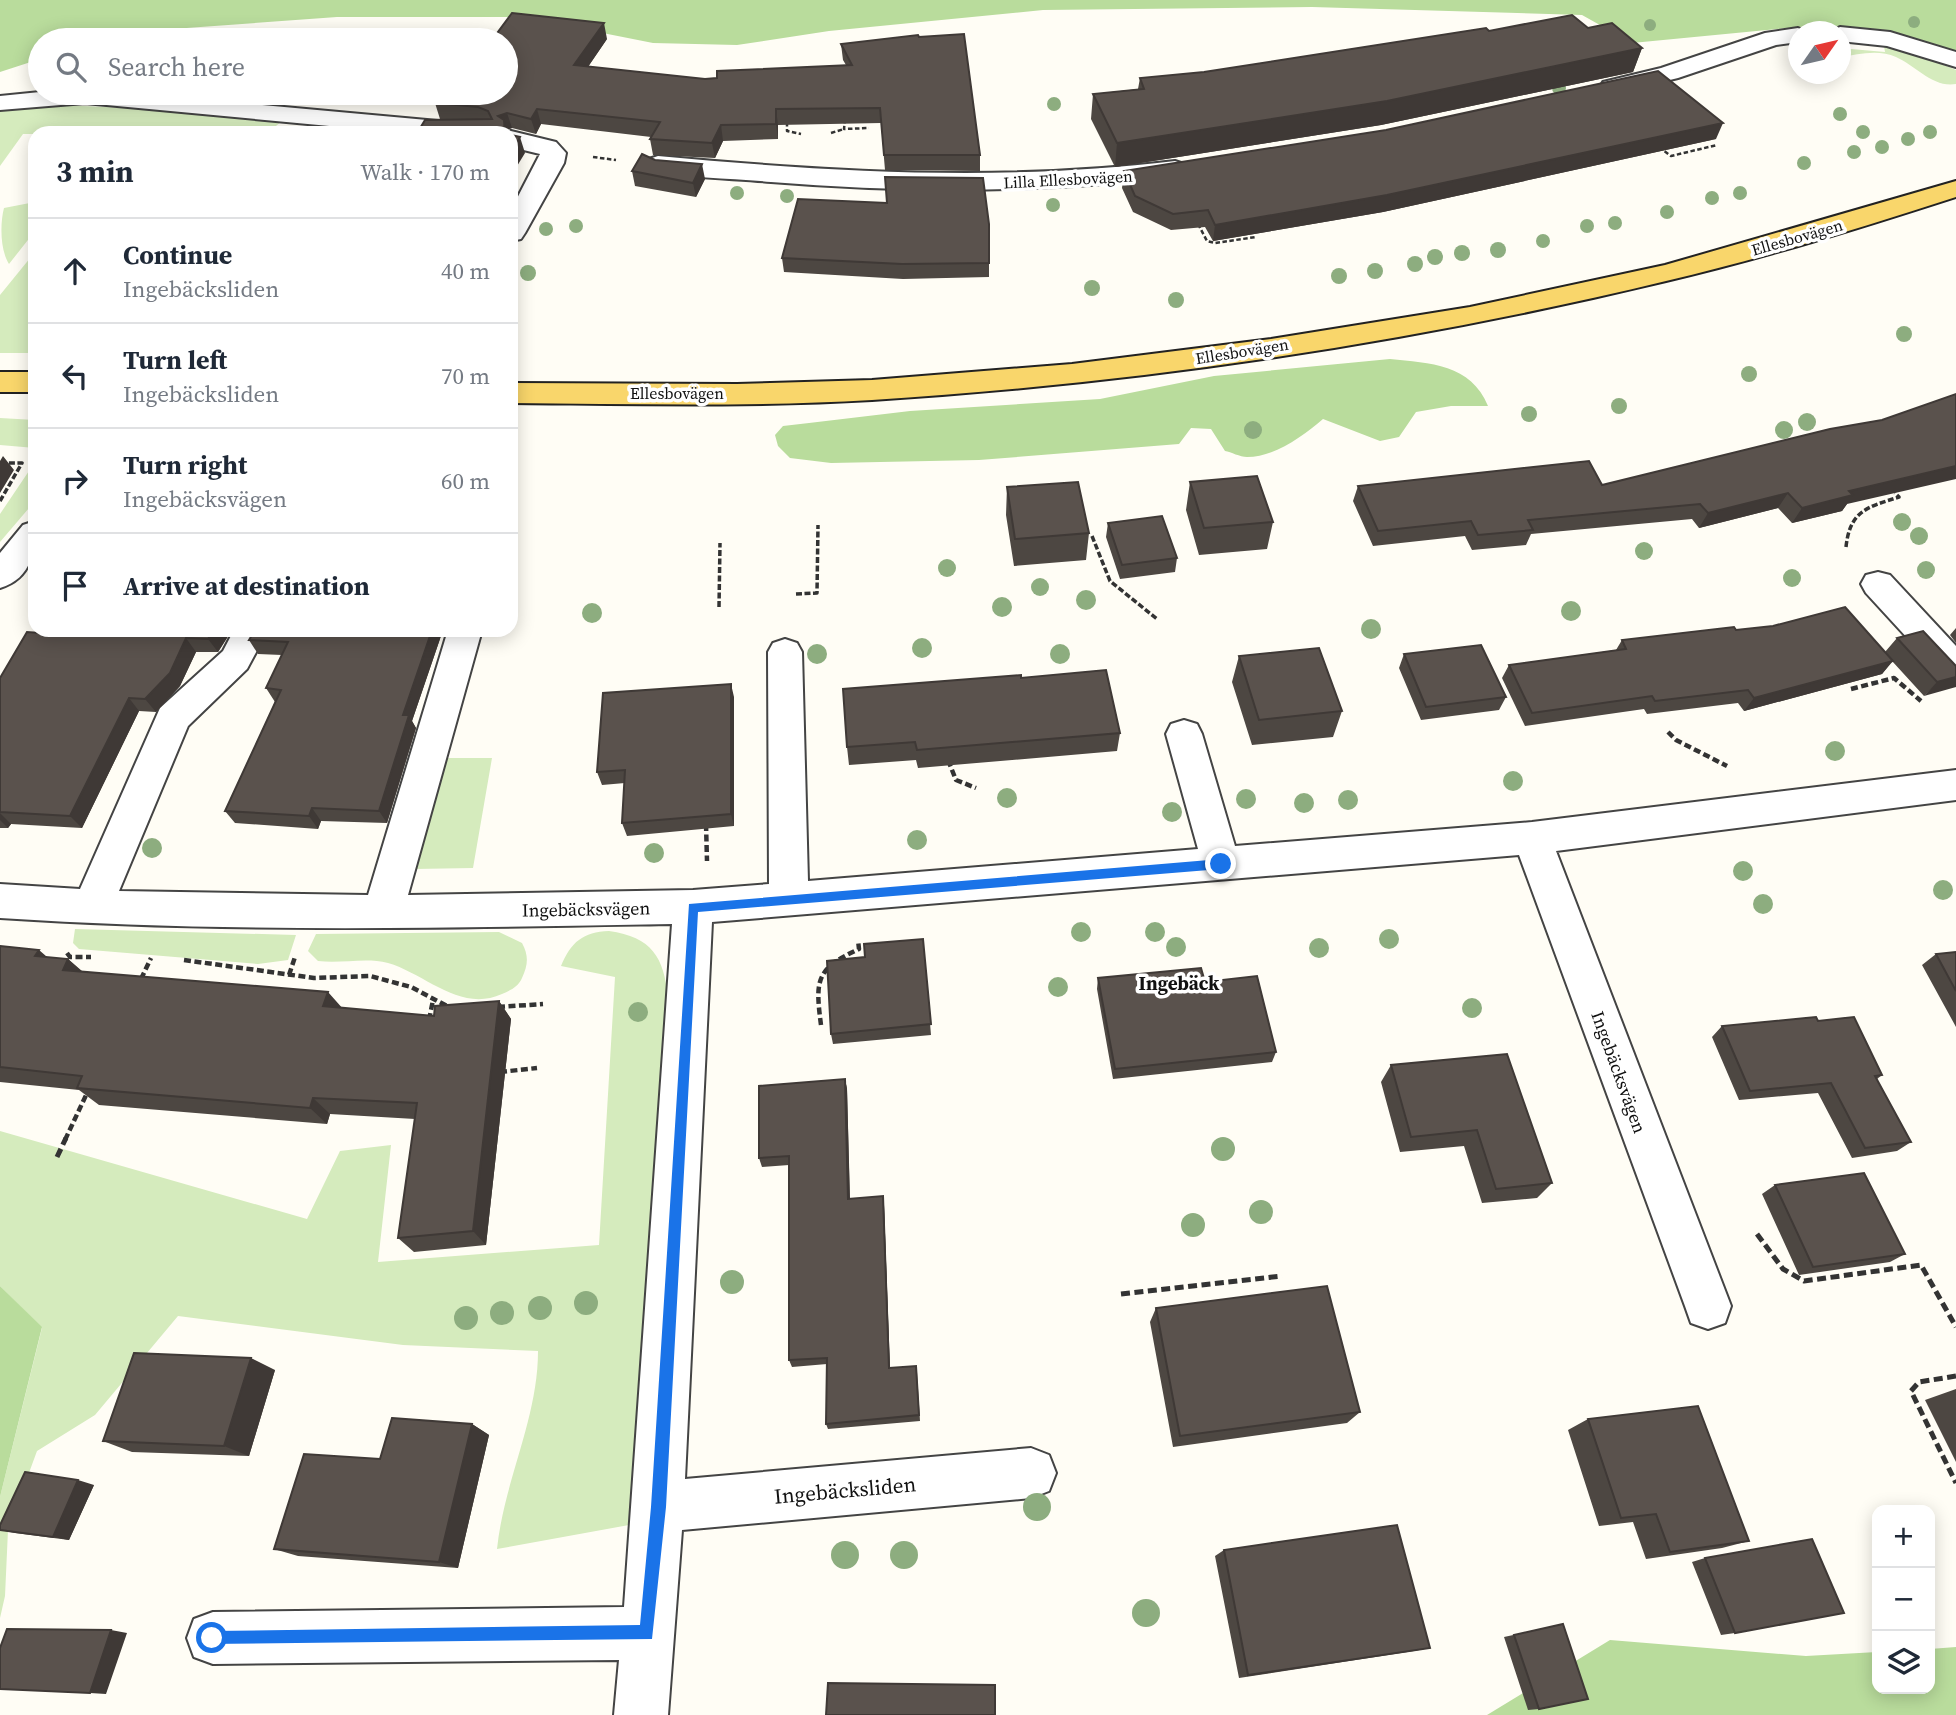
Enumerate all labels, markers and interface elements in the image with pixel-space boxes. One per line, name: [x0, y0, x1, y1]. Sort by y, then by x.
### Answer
north arrow: [1788, 21, 1851, 84]
search box: [28, 28, 518, 105]
icon: search: [52, 48, 90, 86]
text: Search here: [108, 49, 245, 85]
text: 3 min: [56, 151, 134, 192]
text: Walk · 170 m: [360, 156, 490, 188]
street label: Lilla Ellesbovägen: [1003, 165, 1134, 193]
street label: Ellesbovägen: [1749, 213, 1845, 261]
text: Continue: [123, 237, 232, 273]
icon: ahead: [56, 252, 94, 290]
text: 40 m: [441, 255, 490, 287]
text: Ingebäcksliden: [123, 273, 279, 305]
street label: Ellesbovägen: [1194, 333, 1290, 369]
text: Turn left: [123, 342, 227, 378]
icon: left: [56, 357, 94, 395]
text: 70 m: [441, 360, 490, 392]
text: Ingebäcksliden: [123, 378, 279, 410]
street label: Ellesbovägen: [630, 382, 724, 404]
text: Turn right: [123, 447, 247, 483]
icon: right: [56, 462, 94, 500]
text: 60 m: [441, 465, 490, 497]
text: Ingebäcksvägen: [123, 483, 287, 515]
icon: arrive: [56, 567, 94, 605]
text: Arrive at destination: [123, 568, 370, 604]
route end: [1205, 848, 1236, 879]
street label: Ingebäcksvägen: [522, 895, 650, 923]
district label: Ingebäck: [1139, 970, 1220, 996]
street label: Ingebäcksvägen: [1585, 1007, 1653, 1137]
street label: Ingebäcksliden: [773, 1469, 918, 1511]
map controls: [1872, 1505, 1935, 1694]
button: +: [1872, 1505, 1935, 1568]
button: −: [1872, 1568, 1935, 1631]
route start: [196, 1622, 227, 1653]
button: layers: [1872, 1631, 1935, 1694]

